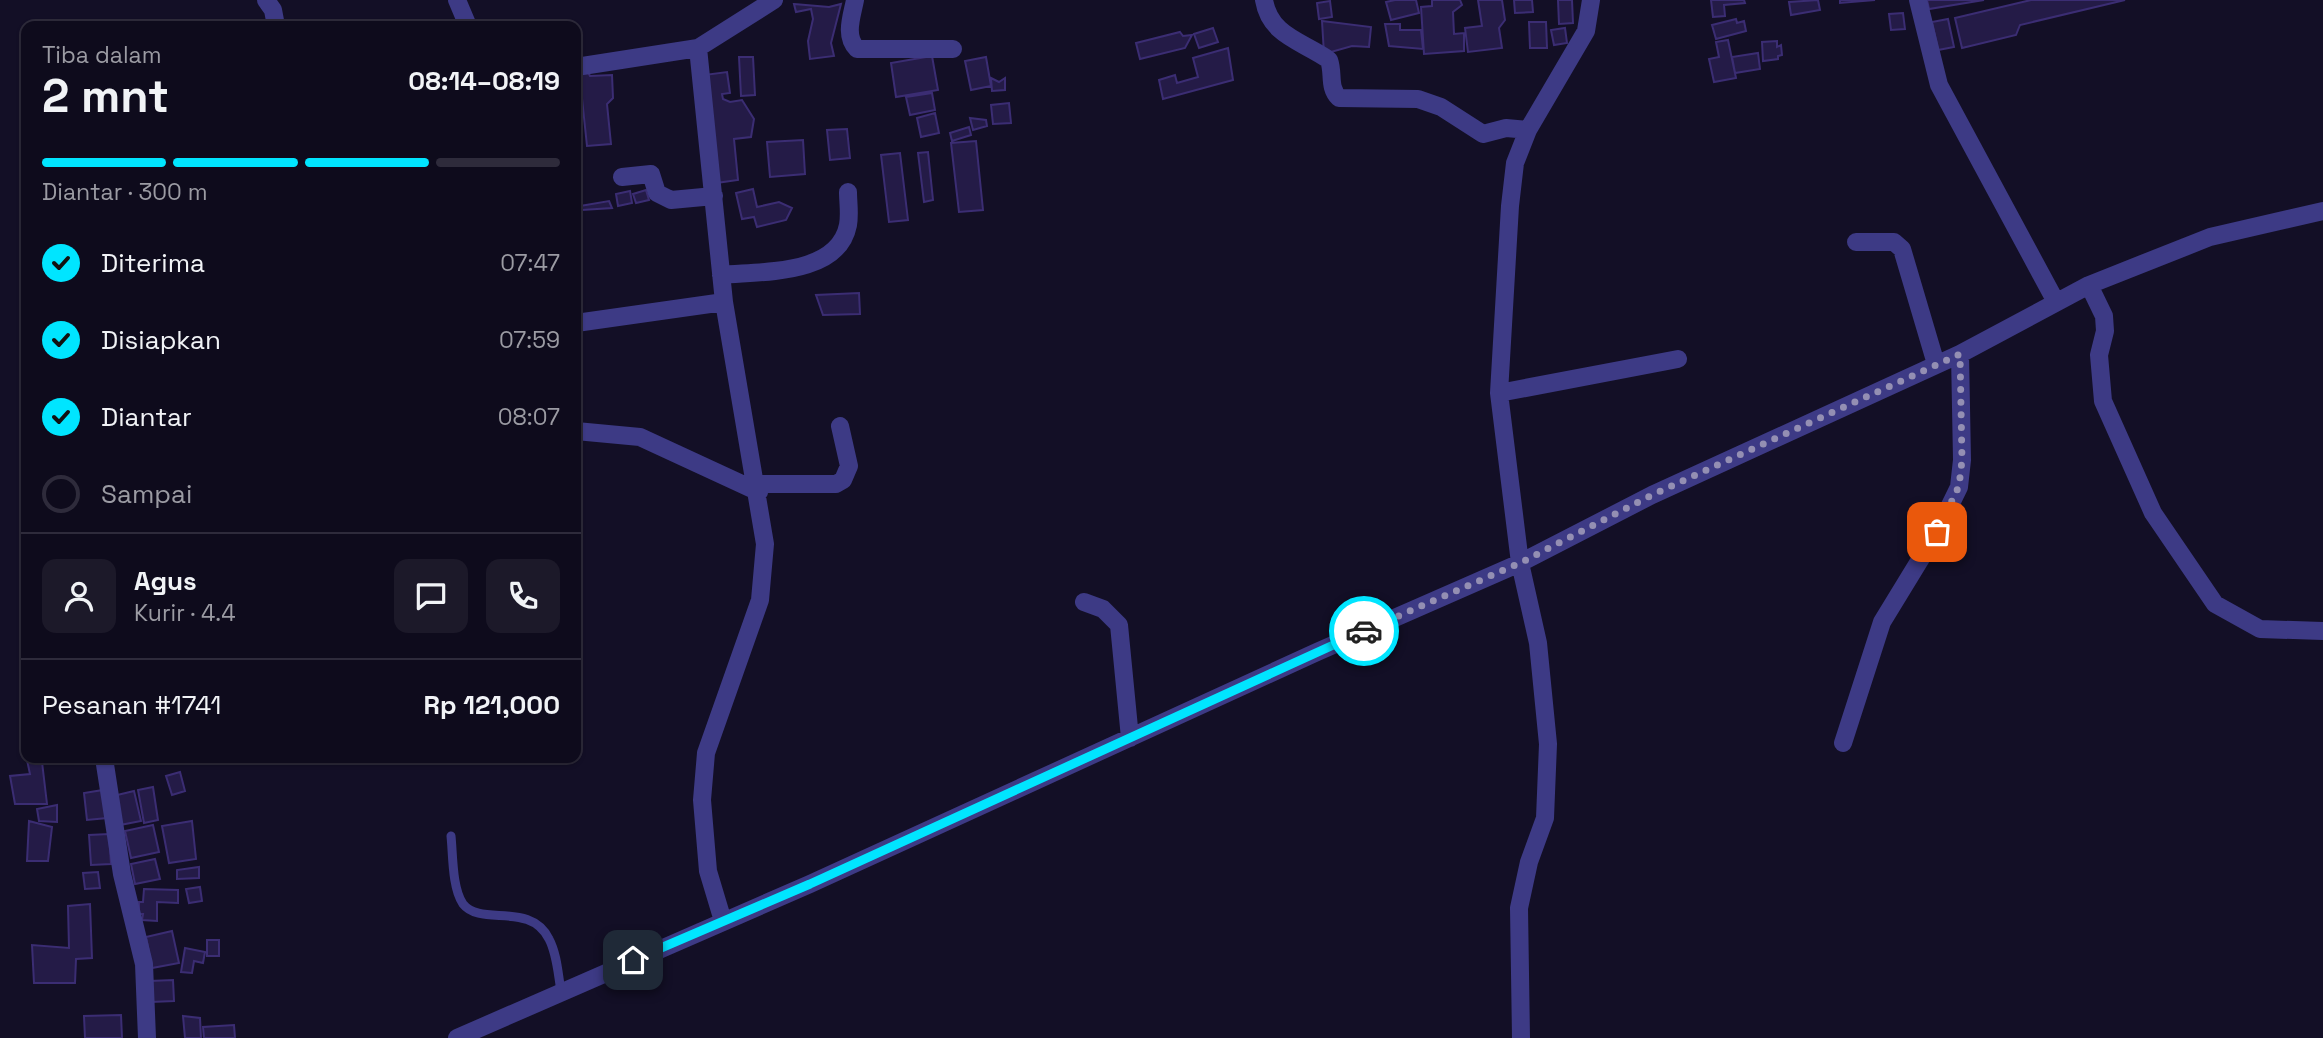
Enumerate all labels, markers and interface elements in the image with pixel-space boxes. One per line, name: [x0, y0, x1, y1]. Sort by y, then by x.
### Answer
text: Tiba dalam: [42, 40, 162, 70]
text: 08:14–08:19: [408, 64, 560, 98]
text: 2 mnt: [42, 67, 169, 125]
text: Diantar · 300 m: [42, 177, 208, 207]
icon: check: [42, 244, 80, 282]
text: Diterima: [101, 246, 205, 280]
text: 07:47: [500, 248, 560, 278]
icon: check: [42, 321, 80, 359]
text: Disiapkan: [101, 323, 221, 357]
text: 07:59: [499, 325, 560, 355]
icon: check: [42, 398, 80, 436]
text: Diantar: [101, 400, 192, 434]
text: 08:07: [498, 402, 560, 432]
text: Sampai: [101, 477, 192, 511]
pin: [1907, 502, 1967, 562]
icon: bag: [1918, 513, 1956, 551]
button: person: [42, 559, 116, 633]
button: chat: [394, 559, 468, 633]
button: phone: [486, 559, 560, 633]
text: Agus: [134, 564, 197, 598]
courier: [1329, 596, 1399, 666]
text: Kurir · 4.4: [134, 598, 236, 628]
icon: car: [1345, 612, 1383, 650]
text: Pesanan #1741: [42, 688, 221, 722]
text: Rp 121,000: [424, 688, 560, 722]
pin: [603, 930, 663, 990]
icon: home: [614, 941, 652, 979]

